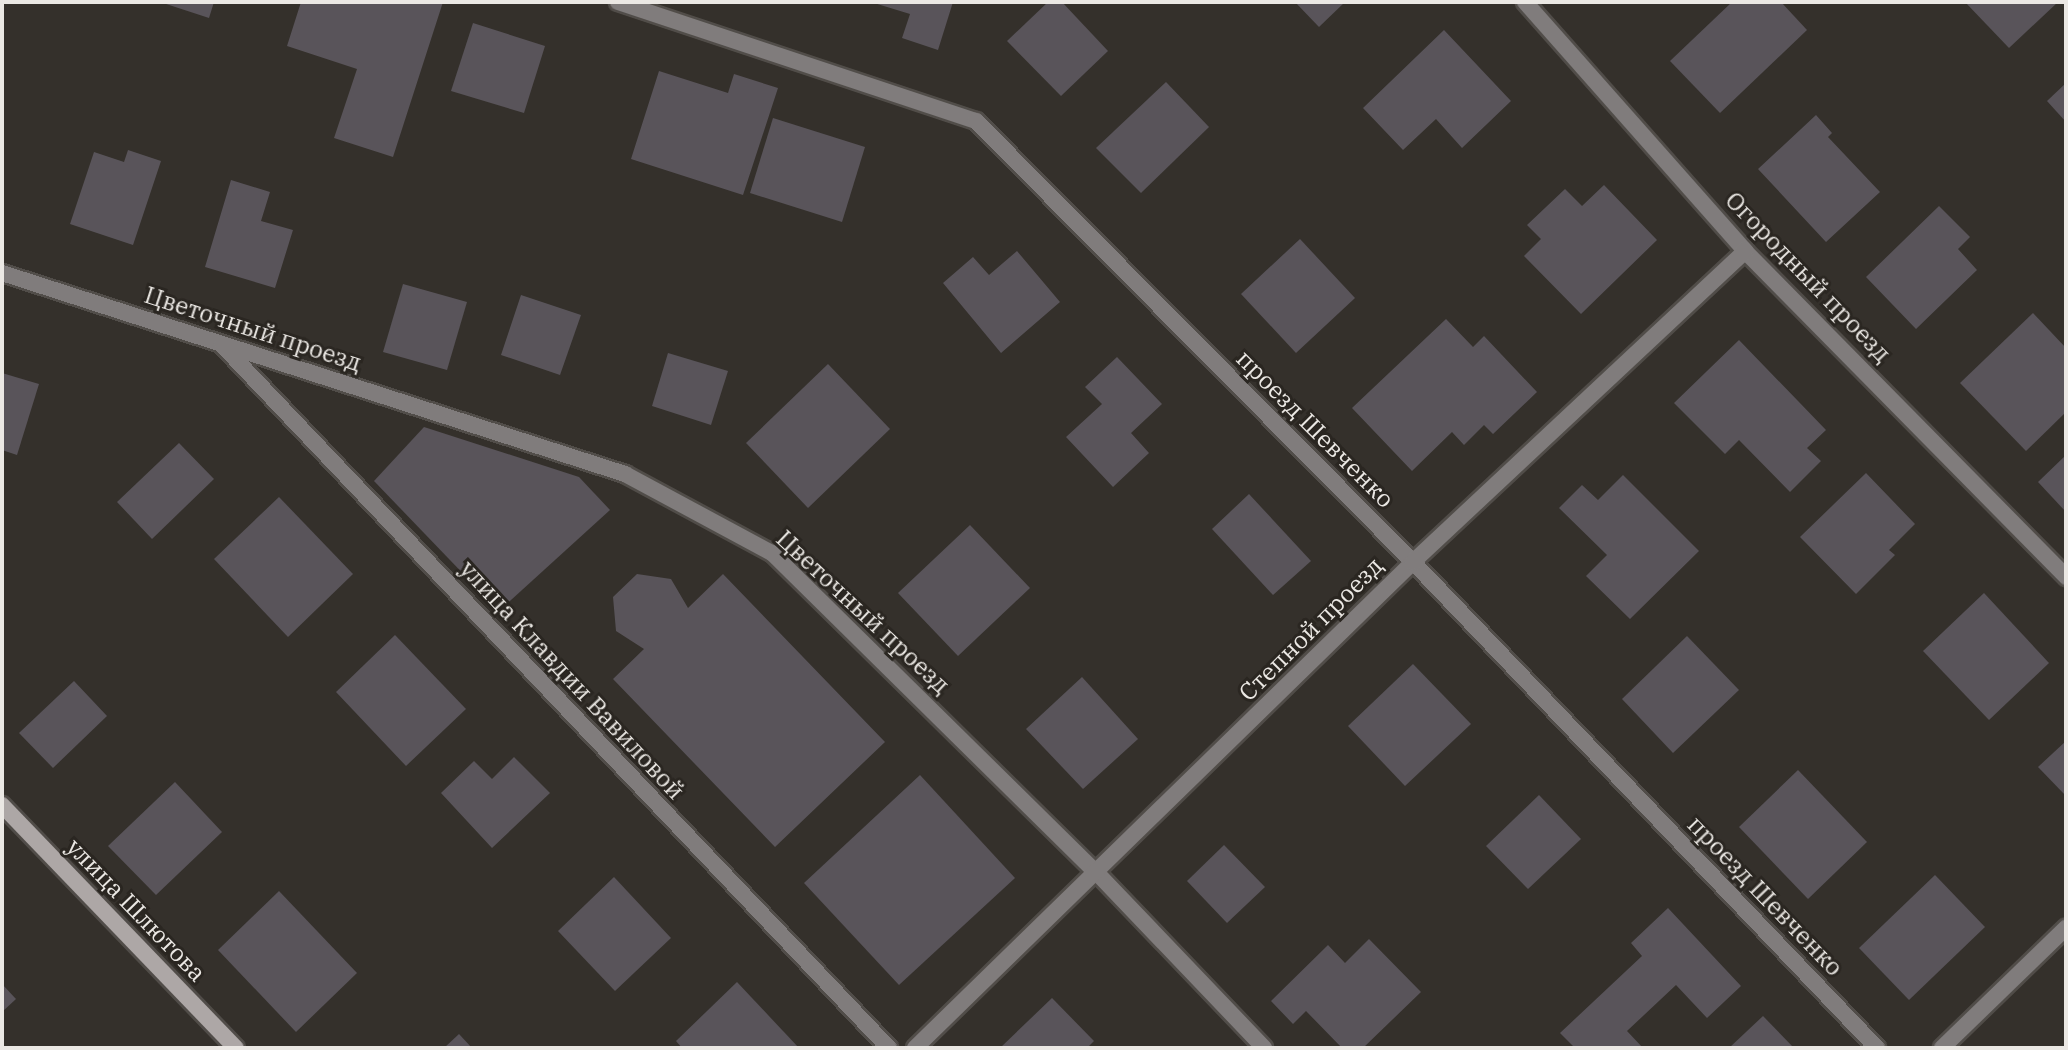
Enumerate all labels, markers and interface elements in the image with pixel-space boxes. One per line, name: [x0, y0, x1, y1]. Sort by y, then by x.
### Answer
street label: Огородный проезд: [1719, 186, 1897, 368]
street label: Цветочный проезд: [141, 280, 365, 378]
street label: проезд Шевченко: [1230, 344, 1400, 514]
street label: Цветочный проезд: [770, 524, 956, 700]
street label: Степной проезд: [1233, 551, 1389, 707]
street label: улица Клавдии Вавиловой: [454, 555, 690, 805]
street label: проезд Шевченко: [1681, 810, 1849, 982]
street label: улица Шлютова: [60, 833, 212, 987]

